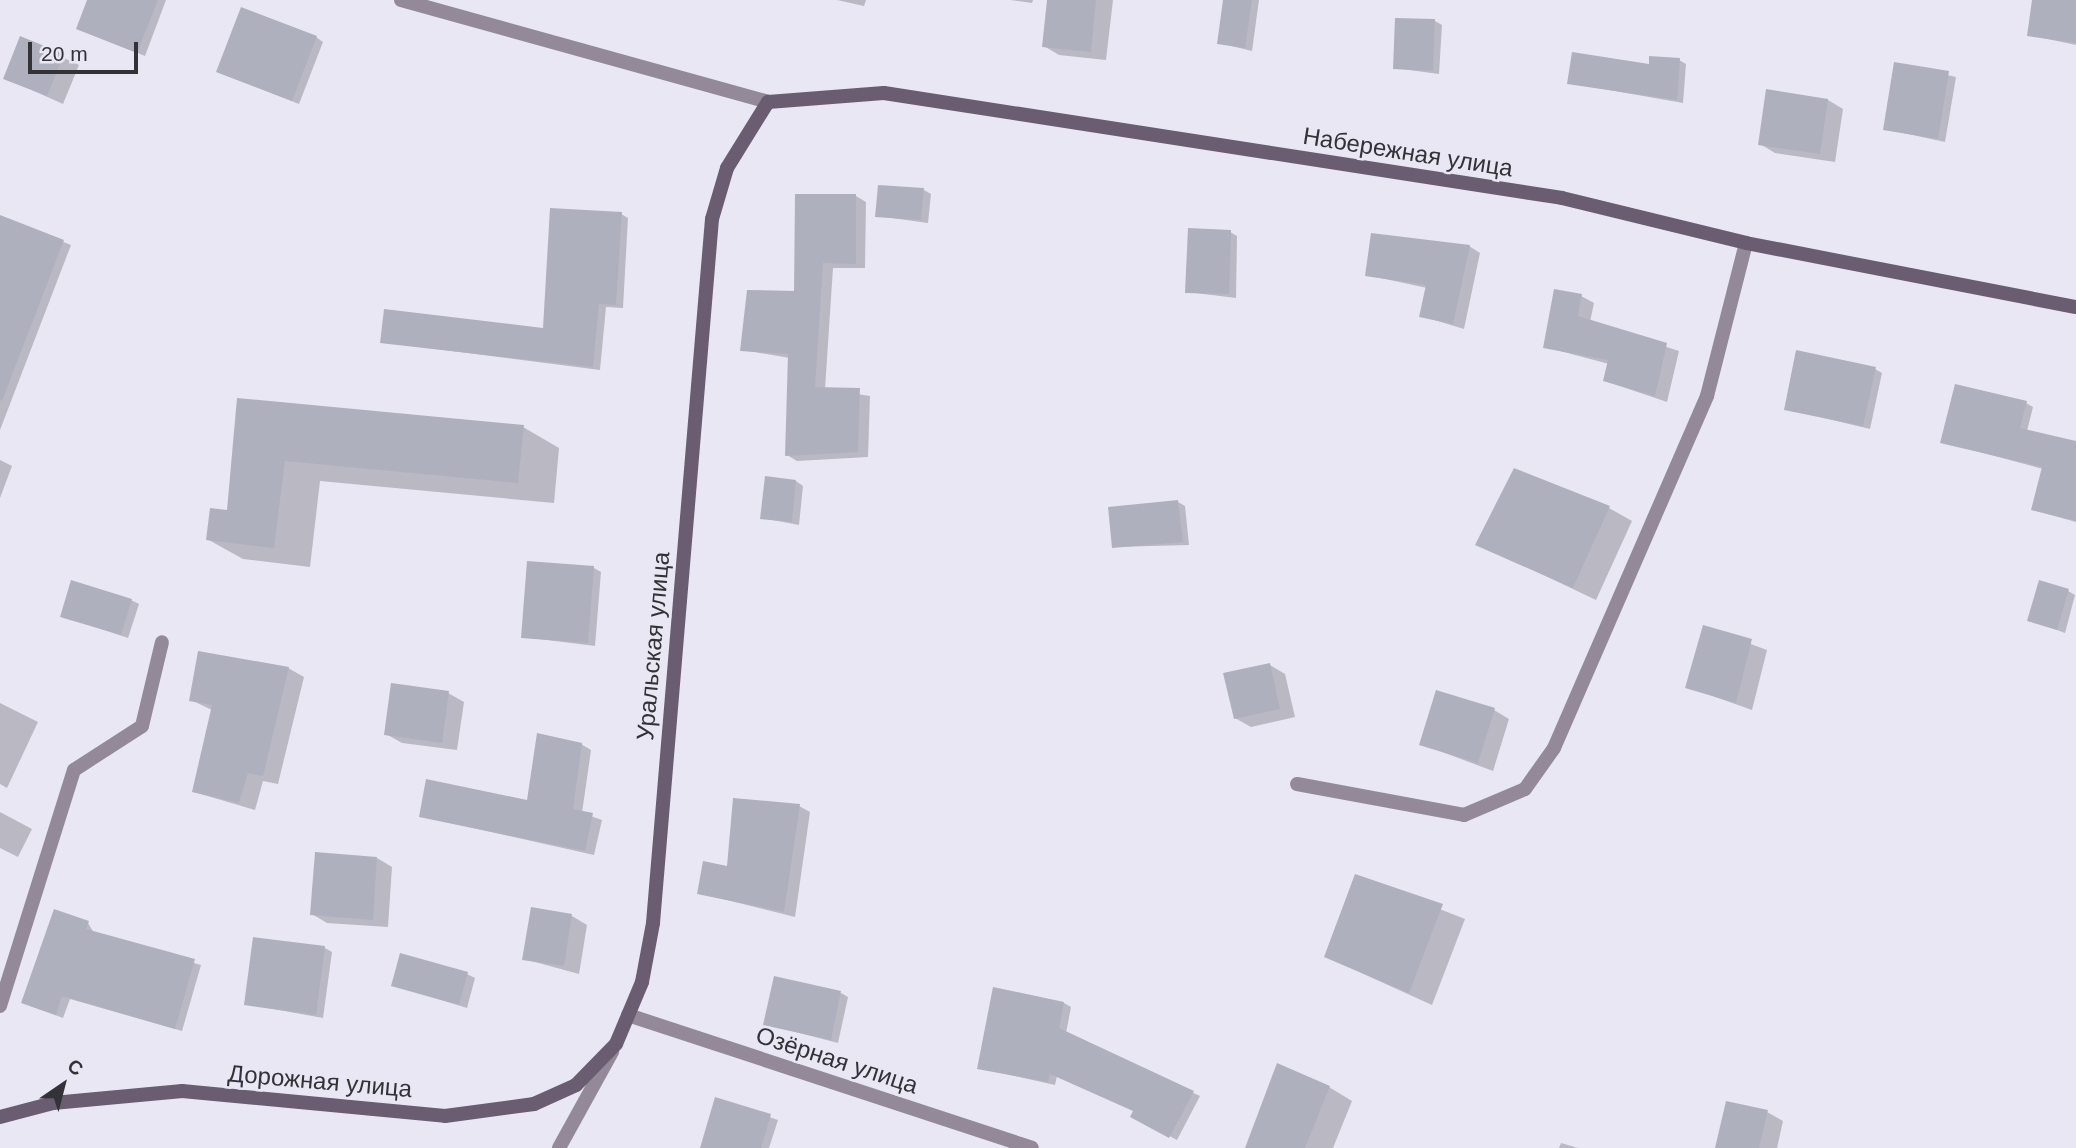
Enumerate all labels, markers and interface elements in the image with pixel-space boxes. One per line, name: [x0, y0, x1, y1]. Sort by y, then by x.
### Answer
scale bar: [32, 28, 142, 72]
text: 20 m: [41, 42, 88, 65]
street label: Набережная улица: [1301, 121, 1515, 183]
street label: Уральская улица: [630, 550, 676, 742]
street label: Озёрная улица: [752, 1020, 922, 1100]
north arrow: [28, 1050, 98, 1120]
text: С: [64, 1055, 87, 1080]
street label: Дорожная улица: [227, 1059, 413, 1103]

